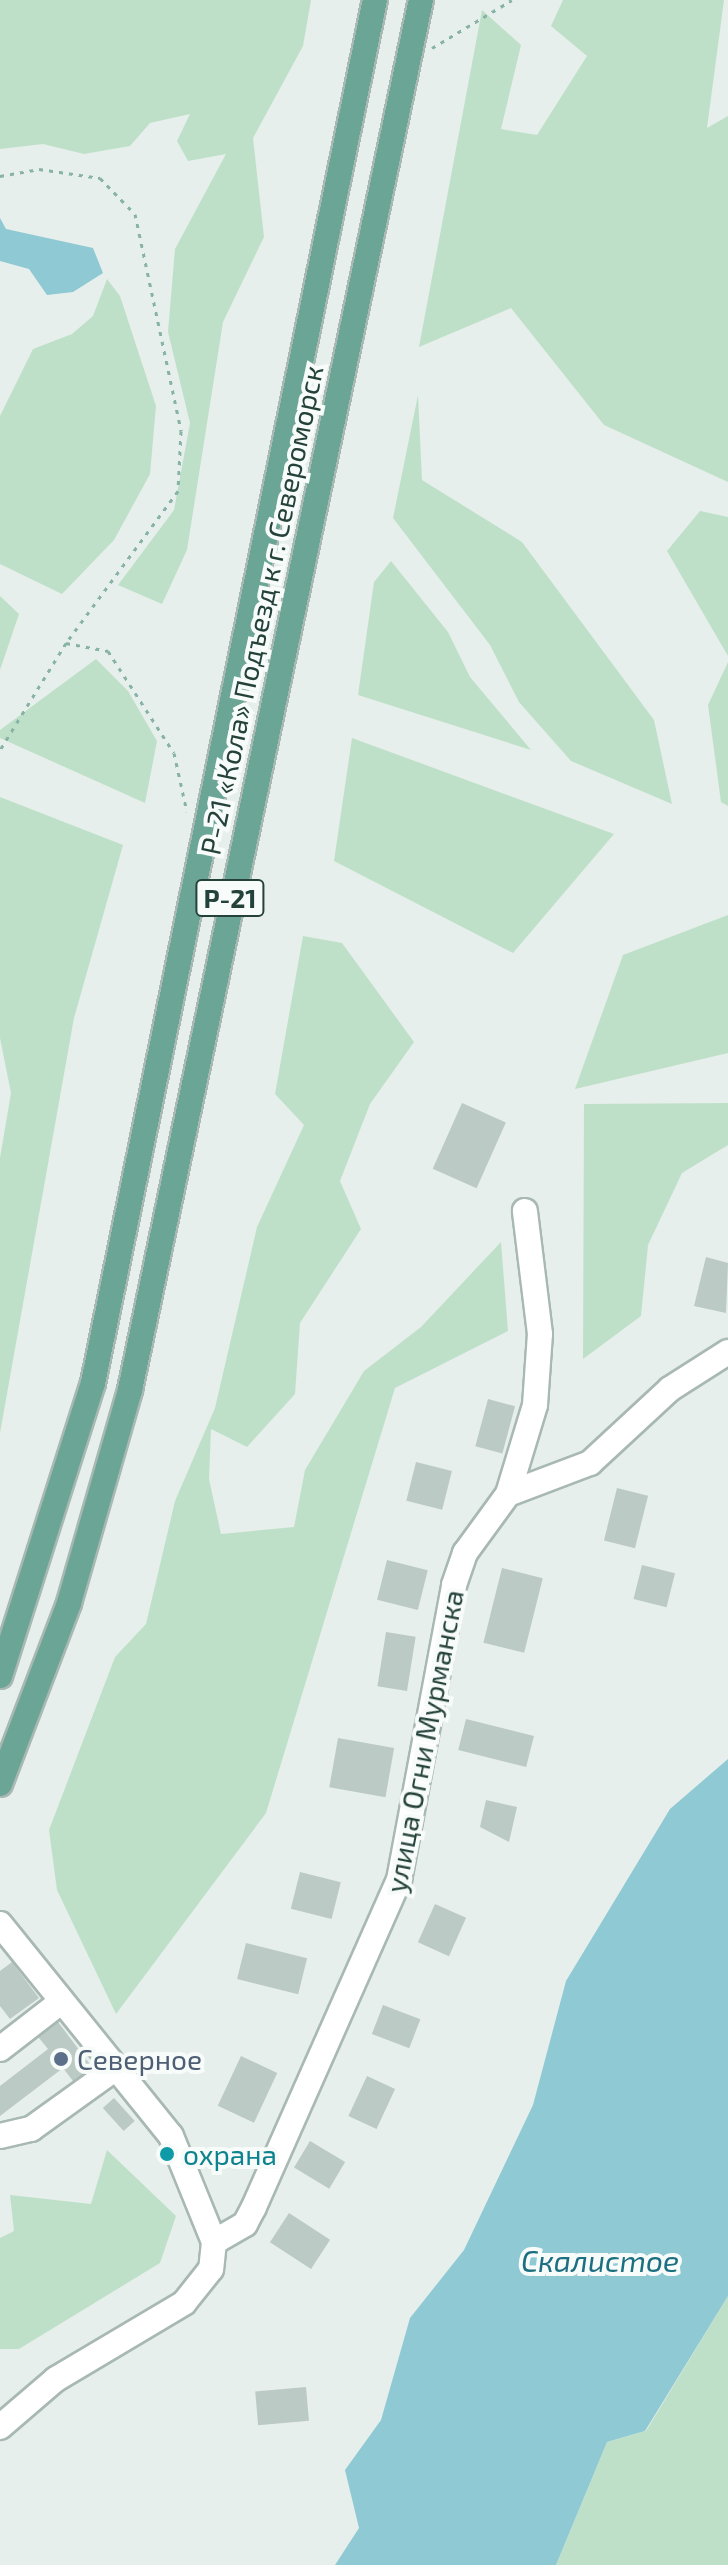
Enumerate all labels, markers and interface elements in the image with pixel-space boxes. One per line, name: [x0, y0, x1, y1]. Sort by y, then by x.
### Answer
street label: Р-21 «Кола» Подъезд к г. Североморск: [193, 362, 329, 858]
road number: Р-21: [194, 876, 266, 920]
street label: улица Огни Мурманска: [378, 1587, 470, 1895]
place label: Северное: [77, 2042, 202, 2076]
marker: Северное: [52, 2050, 70, 2068]
place label: охрана: [183, 2137, 277, 2171]
marker: охрана: [158, 2145, 176, 2163]
water label: Скалистое: [521, 2242, 679, 2278]

